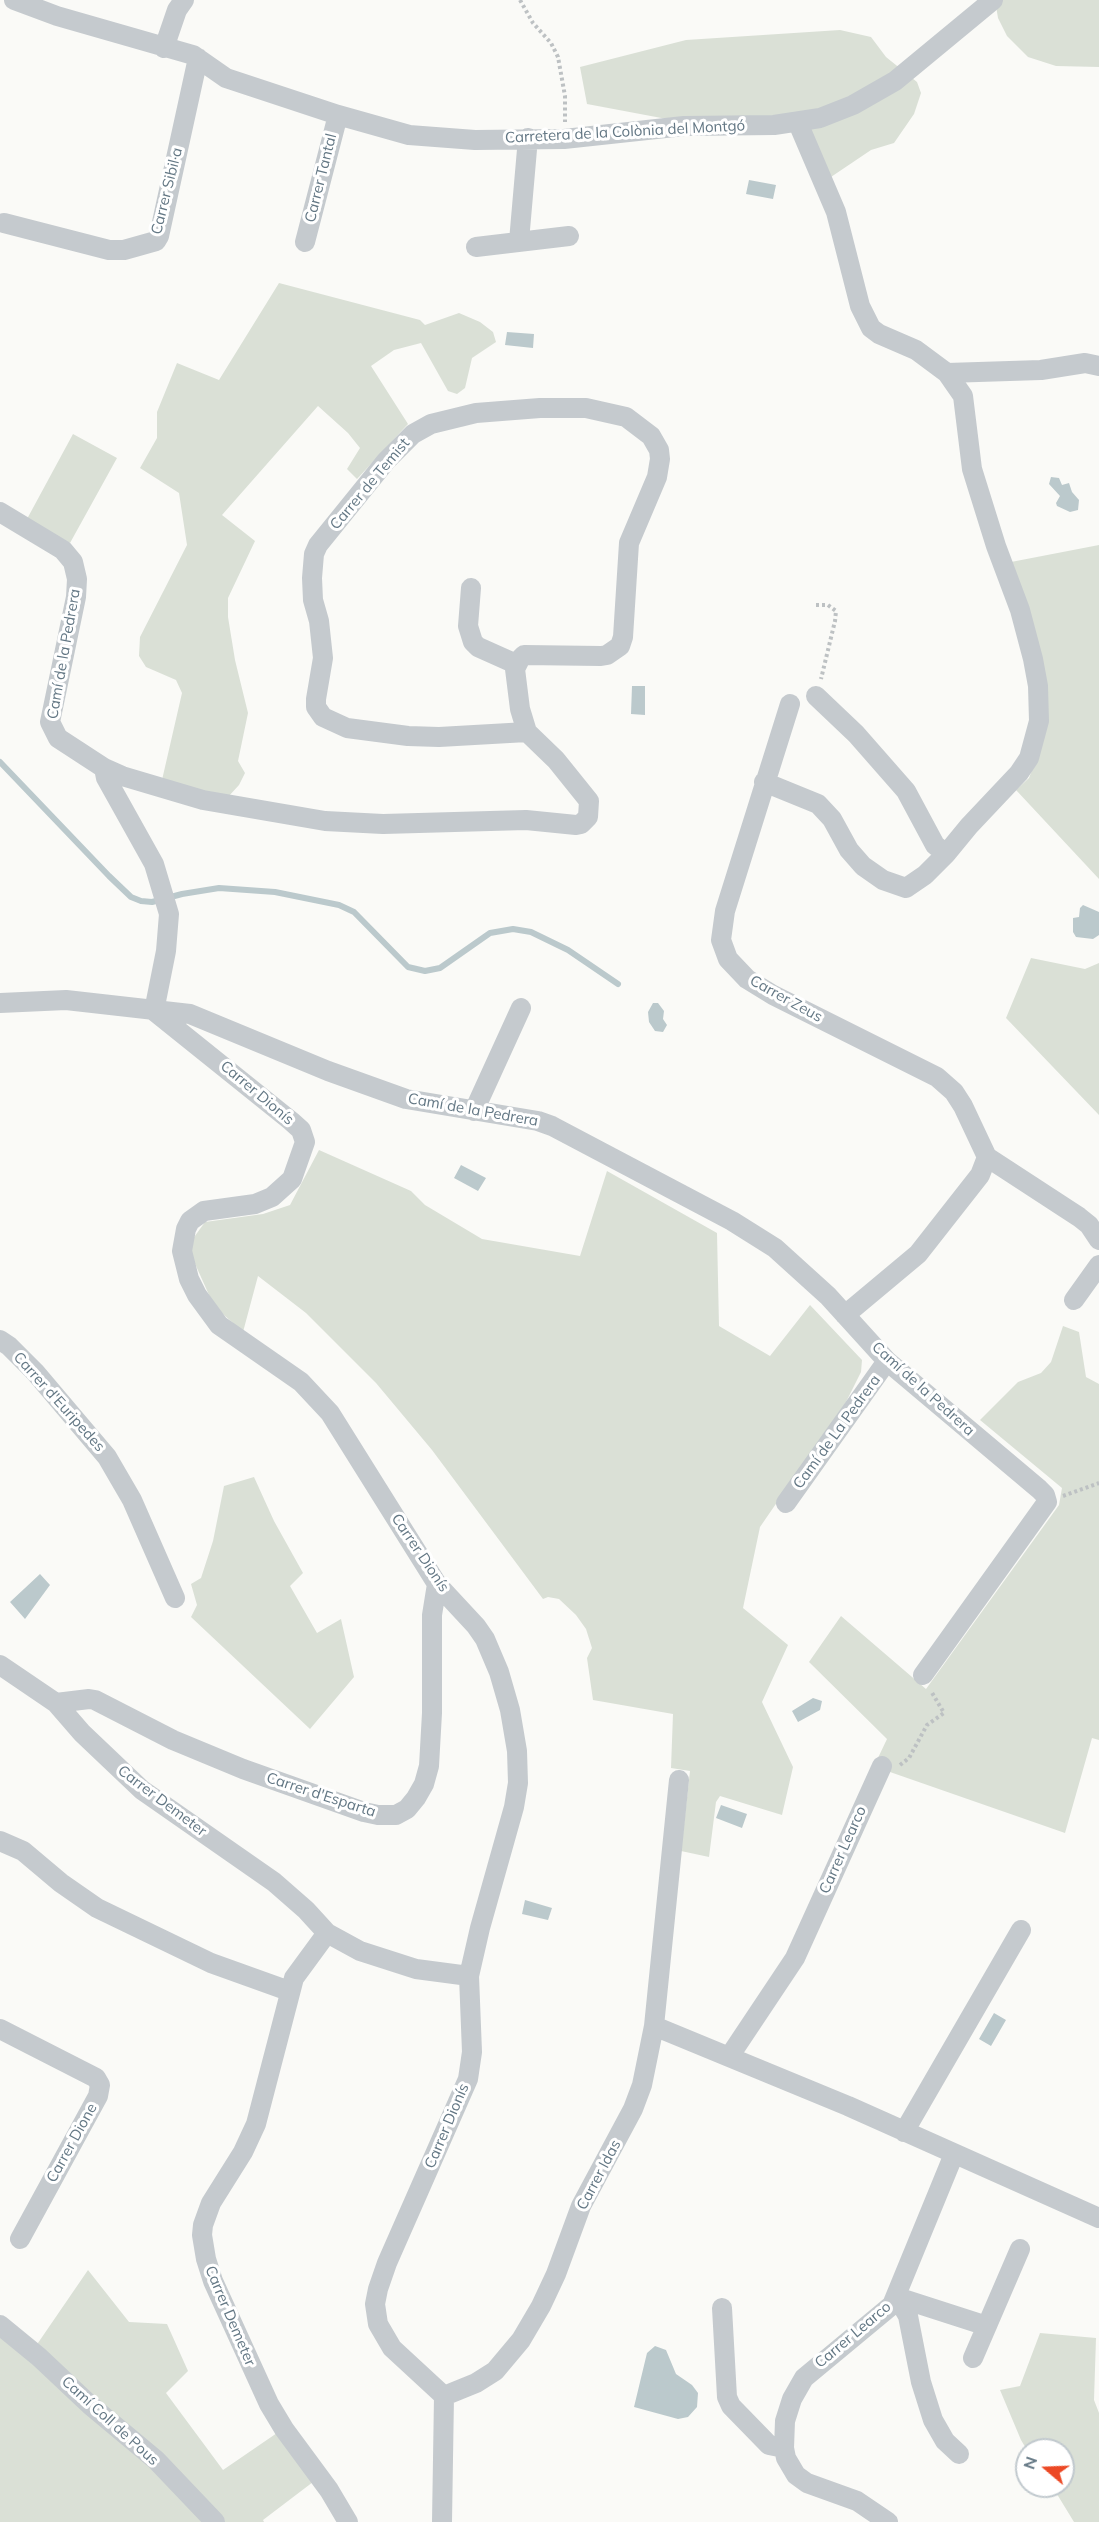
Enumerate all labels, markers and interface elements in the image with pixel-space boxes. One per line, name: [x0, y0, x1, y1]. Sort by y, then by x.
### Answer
street label: Carretera de la Colònia del Montgó: [504, 117, 746, 147]
street label: Carrer Tantal: [301, 132, 341, 224]
street label: Carrer Sibil·a: [148, 146, 186, 236]
street label: Carrer de Temist: [327, 435, 413, 533]
street label: Camí de la Pedrera: [44, 588, 84, 720]
street label: Carrer Zeus: [747, 972, 825, 1026]
street label: Carrer Dionís: [217, 1057, 297, 1129]
street label: Camí de la Pedrera: [407, 1090, 539, 1130]
street label: Camí de la Pedrera: [868, 1338, 978, 1440]
street label: Carrer d'Euripedes: [10, 1348, 108, 1456]
street label: Camí de La Pedrera: [790, 1372, 884, 1492]
street label: Carrer Dionís: [387, 1510, 453, 1596]
street label: Carrer Demeter: [114, 1762, 210, 1840]
street label: Carrer d'Esparta: [264, 1769, 378, 1821]
street label: Carrer Learco: [816, 1804, 870, 1896]
street label: Carrer Dionís: [421, 2081, 473, 2171]
street label: Carrer Dione: [43, 2100, 101, 2186]
street label: Carrer Idas: [573, 2137, 625, 2213]
street label: Carrer Demeter: [201, 2263, 259, 2369]
street label: Carrer Learco: [811, 2298, 895, 2372]
street label: Camí Coll de Pous: [58, 2373, 162, 2469]
north arrow: [1015, 2438, 1075, 2498]
text: N: [1018, 2454, 1041, 2472]

